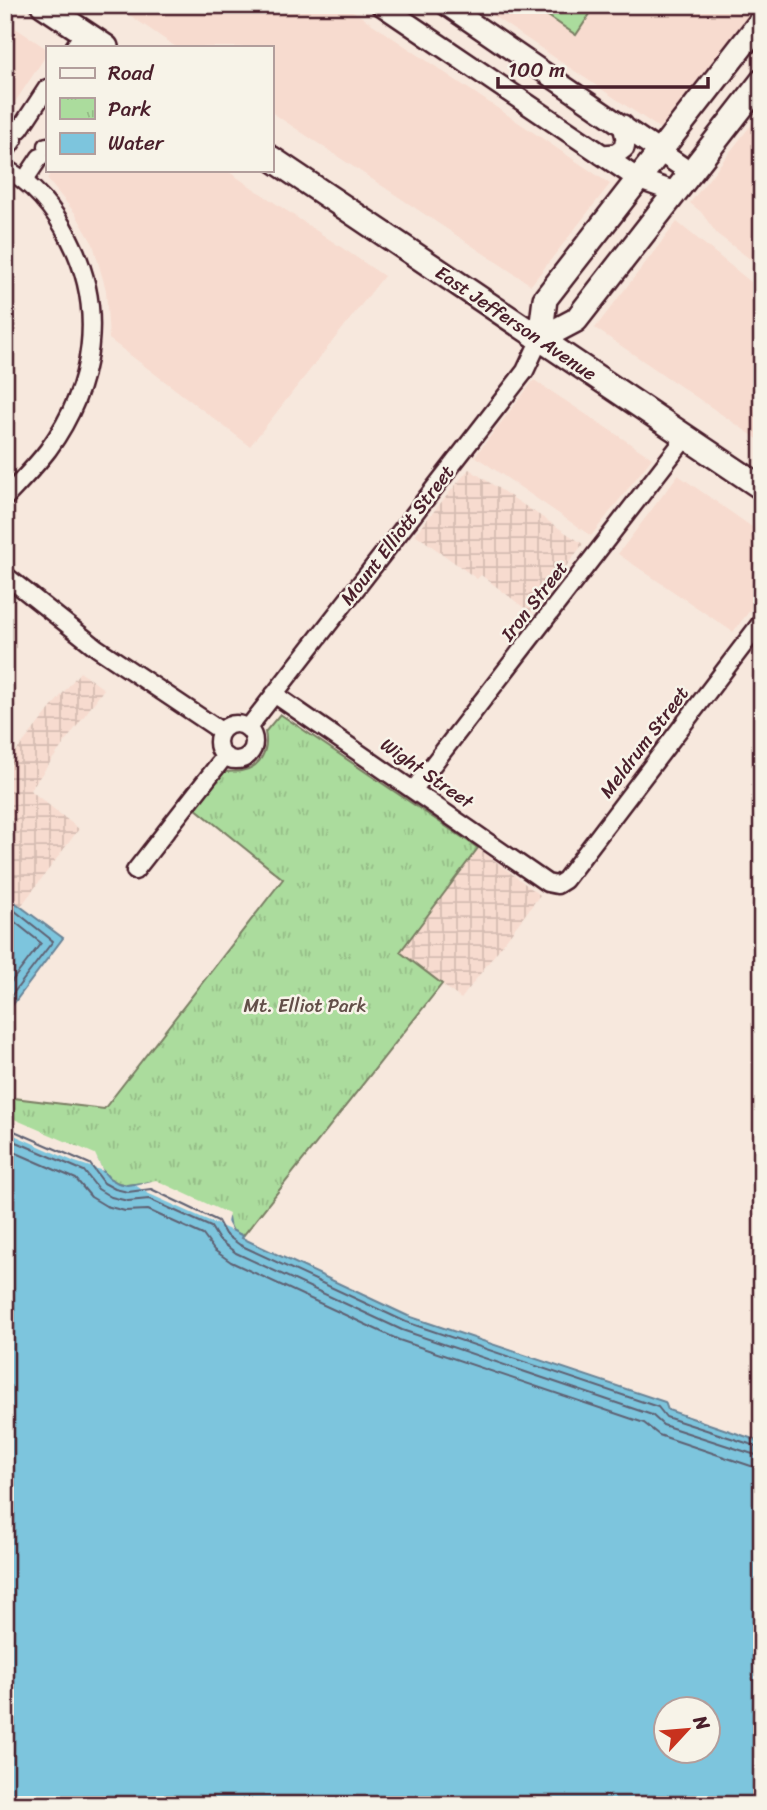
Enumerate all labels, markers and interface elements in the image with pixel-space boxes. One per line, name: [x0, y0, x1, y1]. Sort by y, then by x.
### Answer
legend: [46, 46, 273, 172]
scale bar: [498, 46, 708, 90]
text: 100 m: [508, 51, 565, 89]
text: Road: [108, 54, 155, 92]
text: Park: [108, 90, 151, 128]
text: Water: [108, 124, 165, 162]
street label: East Jefferson Avenue: [428, 256, 604, 390]
street label: Mount Elliott Street: [331, 457, 463, 613]
street label: Iron Street: [491, 554, 576, 649]
street label: Meldrum Street: [591, 679, 697, 805]
street label: Wight Street: [374, 729, 481, 818]
park label: Mt. Elliot Park: [244, 989, 366, 1022]
north arrow: [652, 1694, 722, 1764]
text: N: [684, 1709, 720, 1737]

